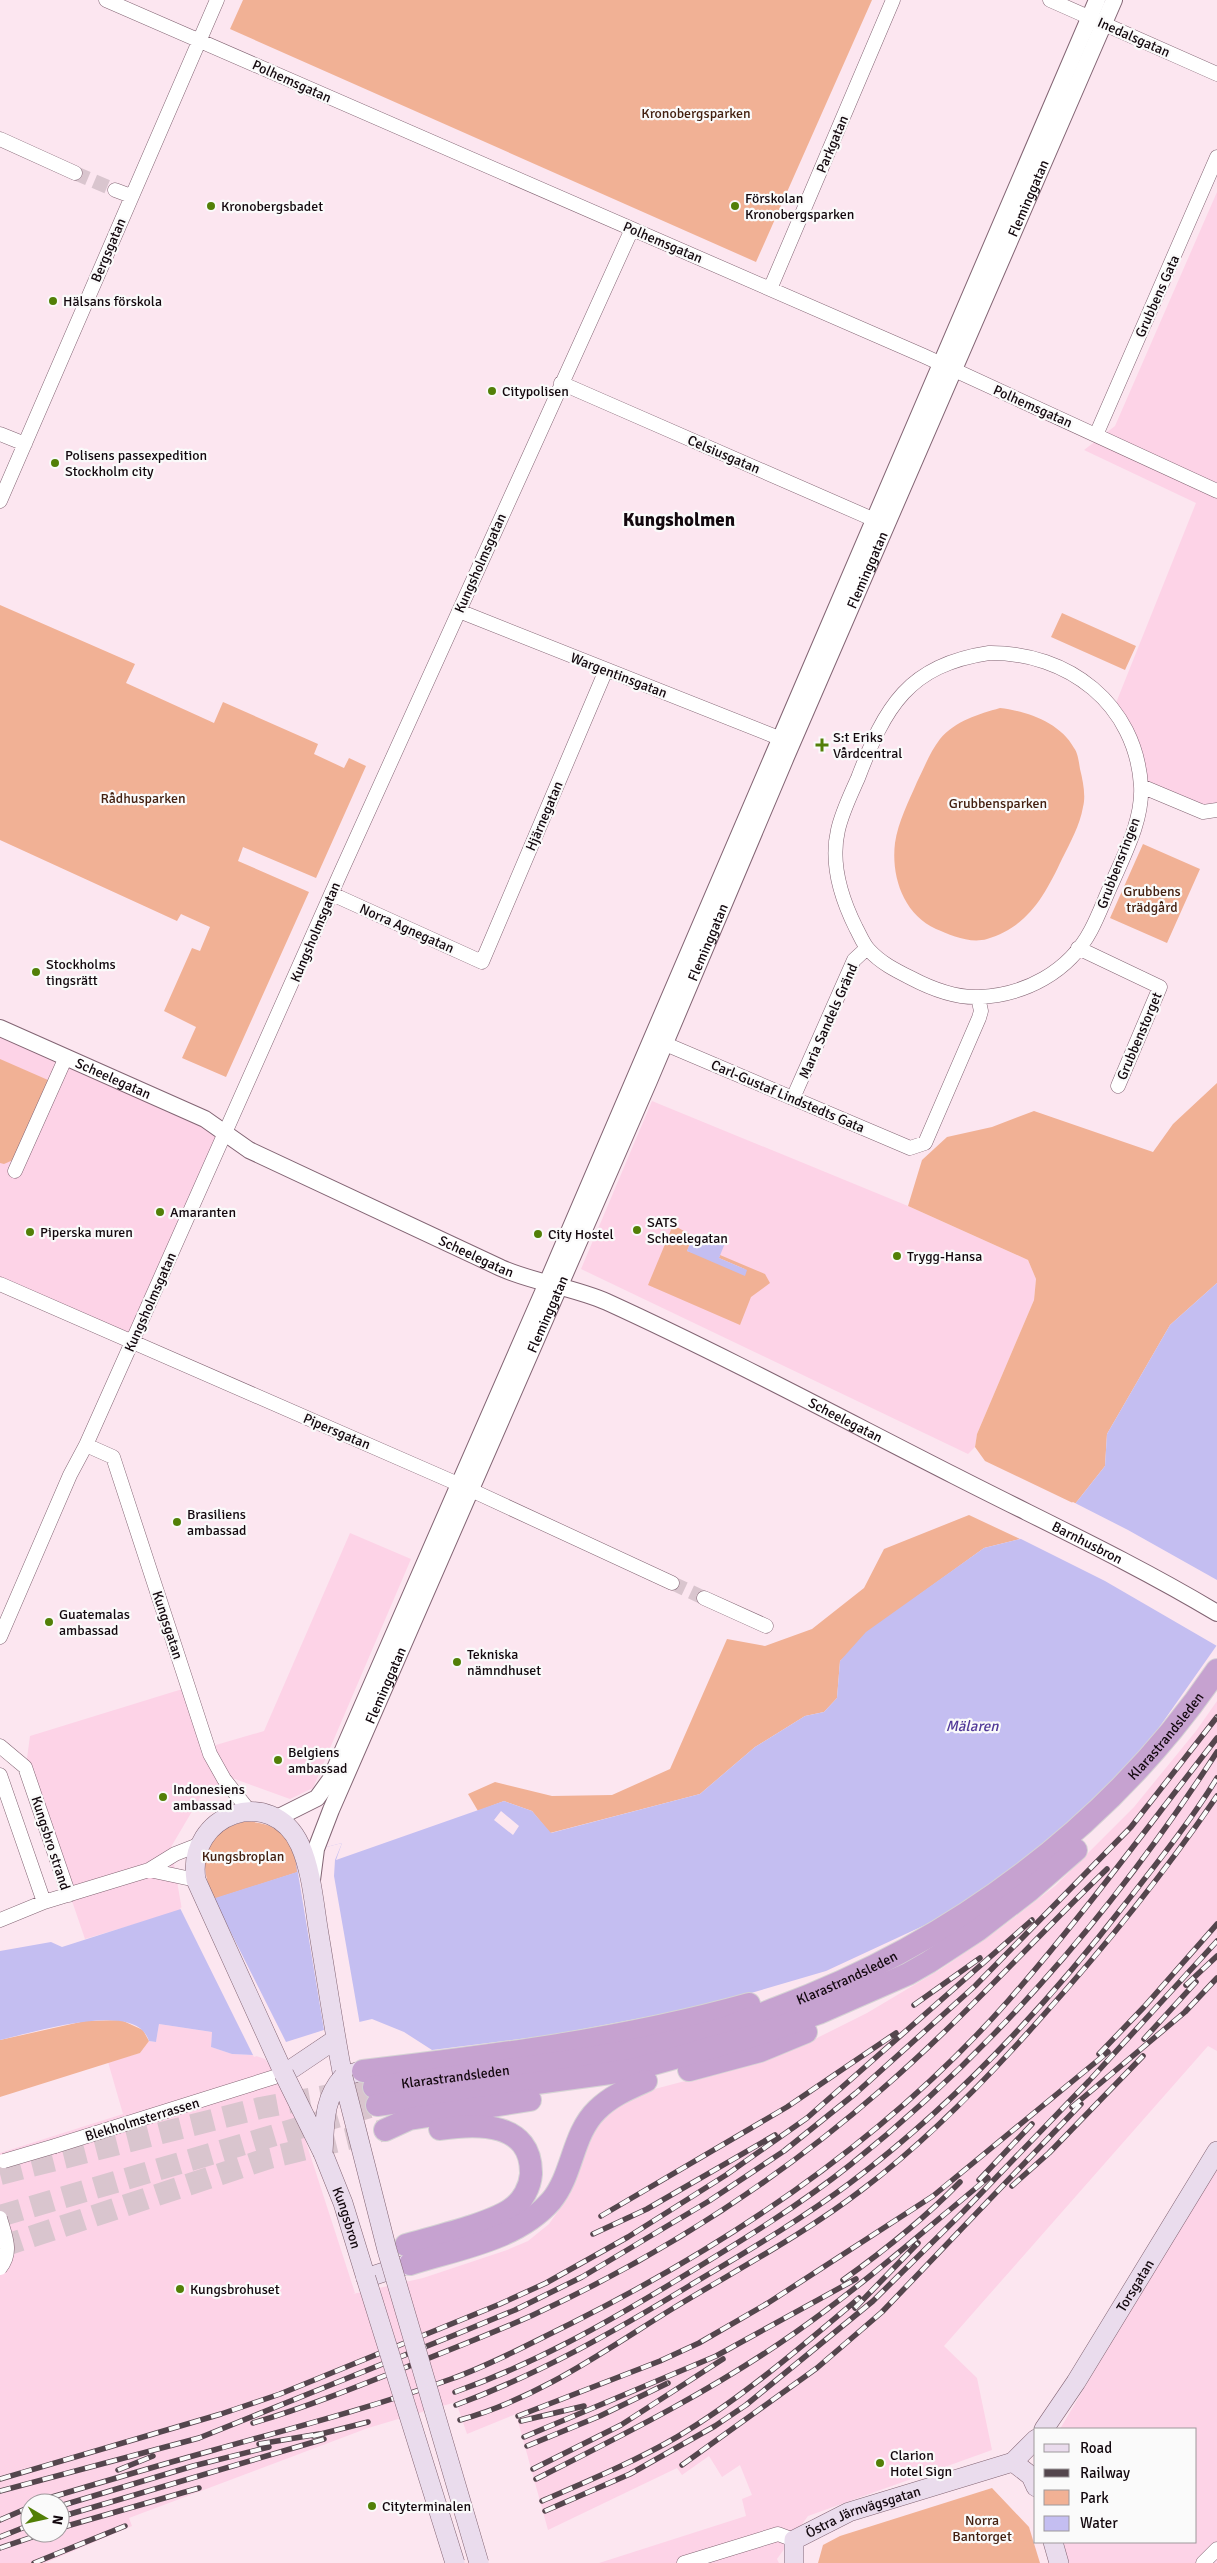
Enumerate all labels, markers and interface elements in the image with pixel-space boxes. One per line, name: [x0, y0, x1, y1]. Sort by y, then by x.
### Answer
street label: Inedalsgatan: [1095, 14, 1173, 61]
street label: Polhemsgatan: [250, 56, 334, 106]
park label: Kronobergsparken: [641, 105, 751, 122]
street label: Parkgatan: [813, 113, 852, 175]
street label: Fleminggatan: [1004, 157, 1053, 240]
place label: Förskolan Kronobergsparken: [745, 190, 854, 223]
place label: Kronobergsbadet: [221, 198, 323, 215]
marker: Kronobergsbadet: [205, 200, 217, 212]
marker: Förskolan Kronobergsparken: [729, 200, 741, 212]
street label: Bergsgatan: [87, 216, 130, 285]
street label: Polhemsgatan: [620, 218, 705, 267]
street label: Grubbens Gata: [1132, 252, 1183, 340]
place label: Hälsans förskola: [63, 293, 162, 310]
marker: Hälsans förskola: [47, 295, 59, 307]
street label: Polhemsgatan: [991, 381, 1075, 431]
place label: Citypolisen: [502, 383, 569, 400]
marker: Citypolisen: [486, 385, 498, 397]
street label: Celsiusgatan: [685, 432, 763, 477]
place label: Polisens passexpedition Stockholm city: [65, 447, 207, 480]
marker: Polisens passexpedition Stockholm city: [49, 457, 61, 469]
district label: Kungsholmen: [623, 508, 735, 532]
street label: Kungsholmsgatan: [451, 511, 510, 616]
street label: Fleminggatan: [843, 529, 892, 611]
street label: Wargentinsgatan: [568, 649, 670, 702]
place label: S:t Eriks Vårdcentral: [833, 729, 902, 762]
marker: S:t Eriks Vårdcentral: [815, 738, 829, 752]
street label: Hjärnegatan: [522, 779, 567, 854]
park label: Rådhusparken: [100, 790, 186, 807]
park label: Grubbensparken: [949, 795, 1047, 812]
street label: Grubbensringen: [1093, 815, 1144, 911]
street label: Kungsholmsgatan: [287, 880, 344, 985]
park label: Grubbens trädgård: [1123, 883, 1181, 916]
street label: Norra Agnegatan: [357, 900, 457, 957]
street label: Fleminggatan: [684, 901, 732, 984]
place label: Stockholms tingsrätt: [46, 956, 116, 989]
street label: Maria Sandels Gränd: [795, 961, 861, 1081]
marker: Stockholms tingsrätt: [30, 966, 42, 978]
street label: Grubbenstorget: [1113, 990, 1166, 1083]
street label: Scheelegatan: [73, 1055, 154, 1103]
street label: Carl-Gustaf Lindstedts Gata: [708, 1056, 867, 1137]
place label: Amaranten: [170, 1204, 236, 1221]
marker: Amaranten: [154, 1206, 166, 1218]
place label: SATS Scheelegatan: [647, 1214, 728, 1247]
place label: Piperska muren: [40, 1224, 133, 1241]
marker: SATS Scheelegatan: [631, 1224, 643, 1236]
marker: Piperska muren: [24, 1226, 36, 1238]
place label: City Hostel: [548, 1226, 614, 1243]
marker: City Hostel: [532, 1228, 544, 1240]
street label: Scheelegatan: [436, 1232, 516, 1281]
place label: Trygg-Hansa: [907, 1248, 982, 1265]
street label: Kungsholmsgatan: [121, 1250, 180, 1355]
marker: Trygg-Hansa: [891, 1250, 903, 1262]
street label: Fleminggatan: [523, 1273, 572, 1355]
street label: Scheelegatan: [805, 1394, 885, 1446]
street label: Pipersgatan: [301, 1410, 373, 1453]
place label: Brasiliens ambassad: [187, 1506, 246, 1539]
marker: Brasiliens ambassad: [171, 1516, 183, 1528]
street label: Barnhusbron: [1049, 1518, 1125, 1568]
street label: Kungsgatan: [148, 1589, 187, 1661]
place label: Guatemalas ambassad: [59, 1606, 130, 1639]
marker: Guatemalas ambassad: [43, 1616, 55, 1628]
street label: Fleminggatan: [362, 1644, 410, 1727]
place label: Tekniska nämndhuset: [467, 1646, 541, 1679]
marker: Tekniska nämndhuset: [451, 1656, 463, 1668]
street label: Klarastrandsleden: [1124, 1689, 1207, 1784]
water label: Mälaren: [946, 1717, 999, 1735]
place label: Belgiens ambassad: [288, 1744, 347, 1777]
marker: Belgiens ambassad: [272, 1754, 284, 1766]
place label: Indonesiens ambassad: [173, 1781, 245, 1814]
marker: Indonesiens ambassad: [157, 1791, 169, 1803]
street label: Kungsbro strand: [27, 1794, 74, 1892]
park label: Kungsbroplan: [202, 1848, 284, 1865]
street label: Klarastrandsleden: [794, 1948, 900, 2009]
street label: Klarastrandsleden: [400, 2062, 511, 2092]
street label: Blekholmsterrassen: [83, 2094, 201, 2145]
street label: Kungsbron: [328, 2184, 364, 2251]
street label: Torsgatan: [1113, 2256, 1158, 2315]
place label: Kungsbrohuset: [190, 2281, 280, 2298]
marker: Kungsbrohuset: [174, 2283, 186, 2295]
legend: [1034, 2428, 1197, 2543]
text: Road: [1080, 2439, 1112, 2457]
place label: Clarion Hotel Sign: [890, 2447, 952, 2480]
marker: Clarion Hotel Sign: [874, 2457, 886, 2469]
text: Railway: [1080, 2464, 1130, 2482]
street label: Östra Järnvägsgatan: [803, 2483, 923, 2542]
text: Park: [1080, 2489, 1109, 2507]
north arrow: [20, 2493, 70, 2543]
place label: Cityterminalen: [382, 2498, 471, 2515]
marker: Cityterminalen: [366, 2500, 378, 2512]
park label: Norra Bantorget: [952, 2512, 1012, 2545]
text: N: [48, 2514, 67, 2526]
text: Water: [1080, 2514, 1118, 2532]

